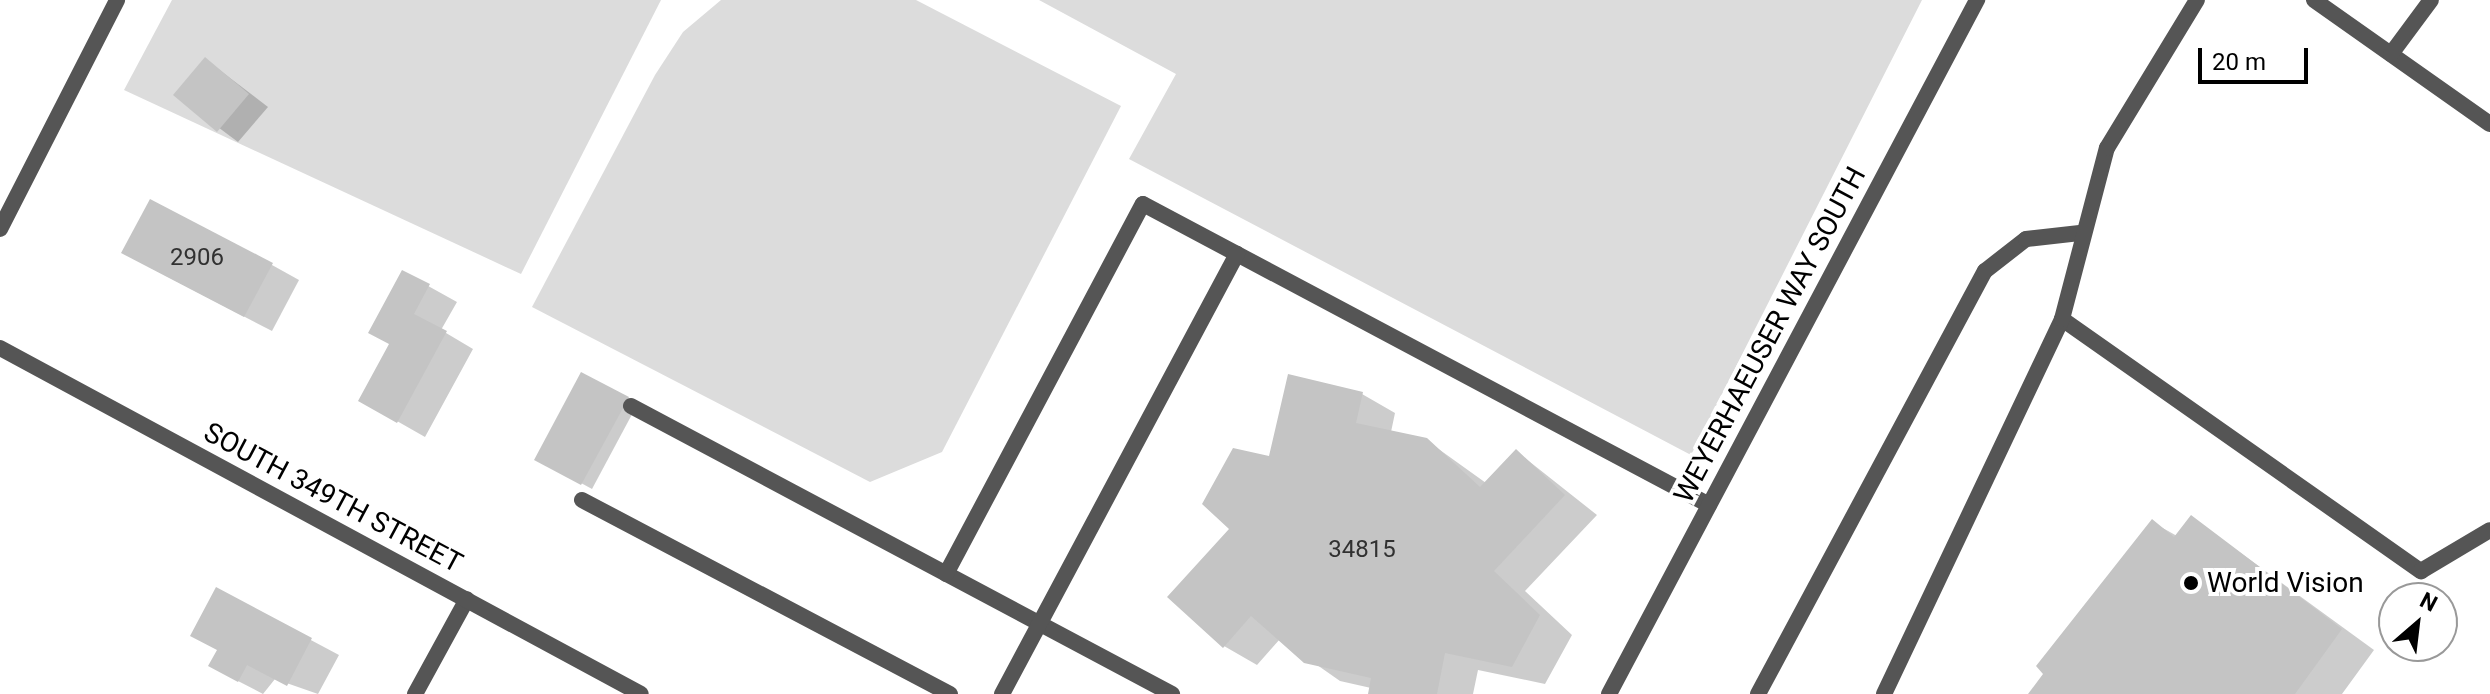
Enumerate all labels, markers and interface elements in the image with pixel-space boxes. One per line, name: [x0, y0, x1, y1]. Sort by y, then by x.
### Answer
scale bar: [2202, 32, 2312, 82]
text: 20 m: [2212, 48, 2266, 76]
street label: WEYERHAEUSER WAY SOUTH: [1667, 161, 1873, 509]
house number: 2906: [170, 244, 224, 272]
street label: SOUTH 349TH STREET: [198, 416, 468, 580]
house number: 34815: [1328, 536, 1396, 564]
place label: World Vision: [2207, 566, 2364, 600]
marker: World Vision: [2182, 574, 2200, 592]
north arrow: [2378, 582, 2458, 662]
text: N: [2416, 587, 2441, 617]

